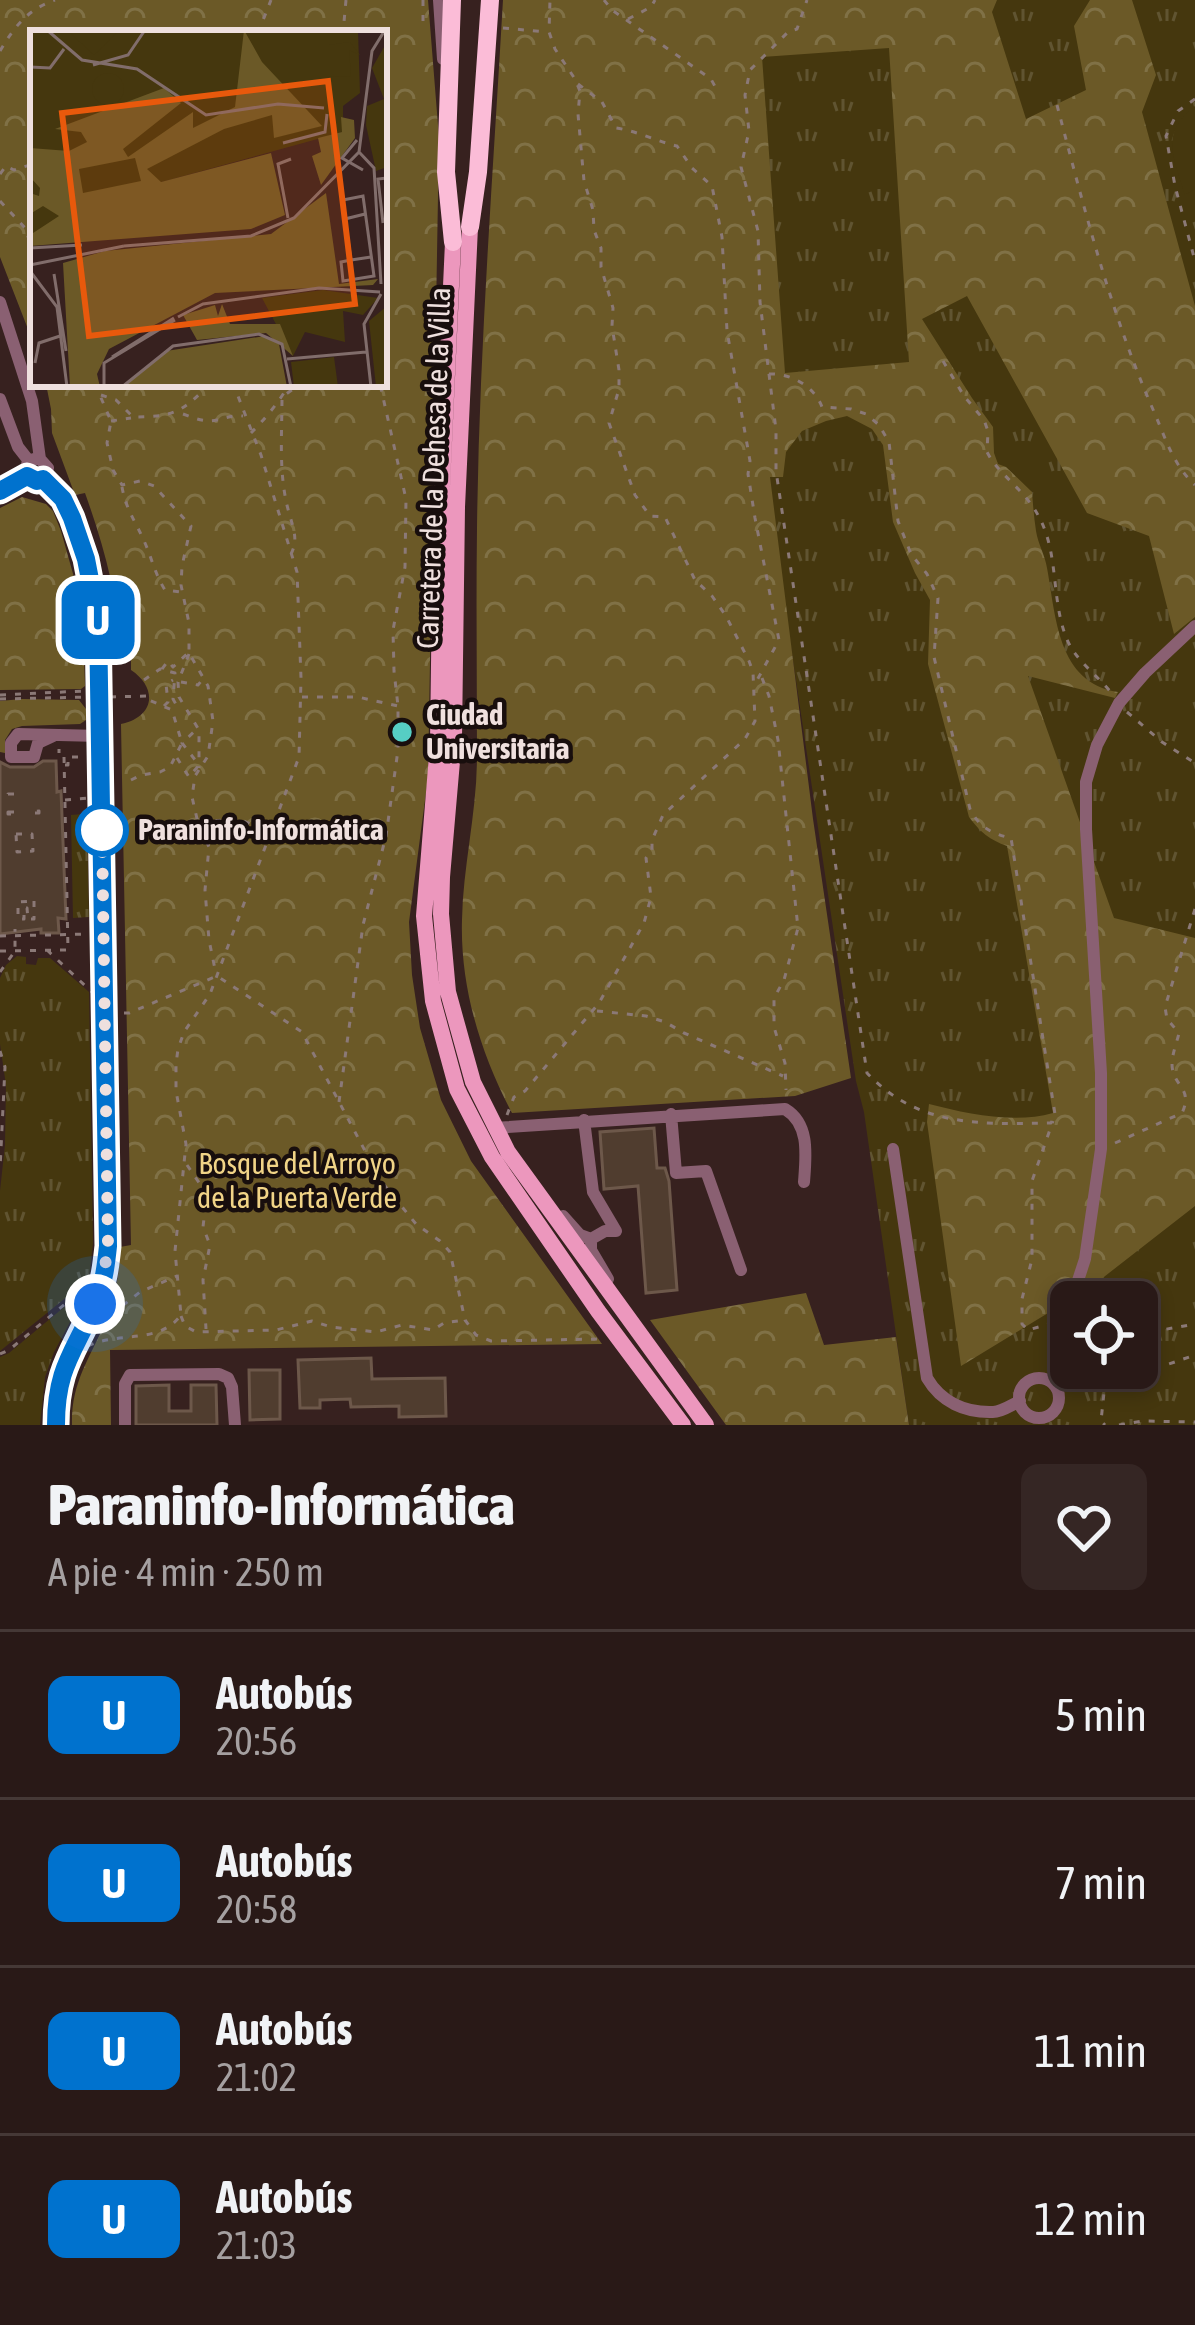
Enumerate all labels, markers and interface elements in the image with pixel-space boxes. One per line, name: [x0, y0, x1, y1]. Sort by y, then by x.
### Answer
inset map: [30, 30, 387, 387]
street label: Carretera de la Dehesa de la Villa: [410, 287, 456, 649]
line badge: U: [59, 581, 137, 659]
text: U: [86, 596, 110, 644]
place label: Ciudad Universitaria: [426, 697, 570, 765]
marker: Ciudad Universitaria: [389, 719, 415, 745]
marker: Paraninfo-Informática: [77, 805, 127, 855]
place label: Paraninfo-Informática: [138, 812, 384, 846]
park label: Bosque del Arroyo de la Puerta Verde: [197, 1146, 397, 1214]
your location: [65, 1274, 125, 1334]
map controls: [1050, 1281, 1158, 1389]
button: locate: [1050, 1281, 1158, 1389]
button: heart: [1021, 1464, 1147, 1590]
text: Paraninfo-Informática: [48, 1472, 515, 1537]
text: A pie · 4 min · 250 m: [48, 1550, 324, 1594]
text: Autobús: [216, 1667, 352, 1719]
text: 5 min: [1055, 1689, 1147, 1741]
text: U: [102, 1691, 126, 1739]
text: 20:56: [216, 1719, 297, 1763]
text: Autobús: [216, 1835, 352, 1887]
text: 7 min: [1055, 1857, 1147, 1909]
text: U: [102, 1859, 126, 1907]
text: 20:58: [216, 1887, 297, 1931]
text: Autobús: [216, 2003, 352, 2055]
text: 11 min: [1034, 2025, 1147, 2077]
text: U: [102, 2027, 126, 2075]
text: 21:02: [216, 2055, 297, 2099]
text: Autobús: [216, 2171, 352, 2223]
text: 12 min: [1034, 2193, 1147, 2245]
text: U: [102, 2195, 126, 2243]
text: 21:03: [216, 2223, 297, 2267]

